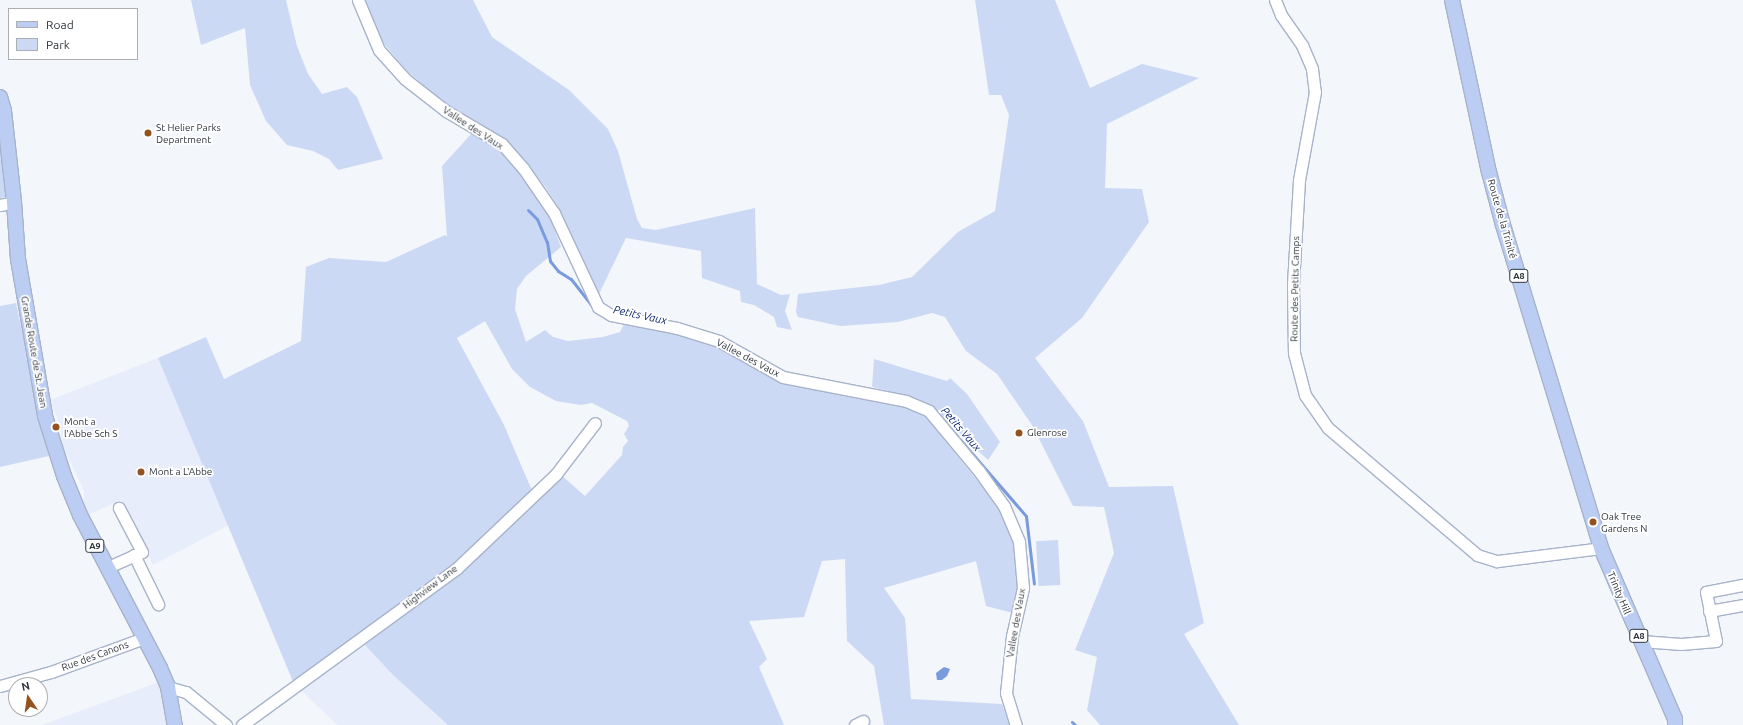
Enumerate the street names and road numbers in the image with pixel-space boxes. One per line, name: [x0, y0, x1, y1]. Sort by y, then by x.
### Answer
street label: Vallee des Vaux: [440, 104, 506, 152]
street label: Route de la Trinité: [1485, 178, 1519, 260]
street label: Route des Petits Camps: [1288, 236, 1302, 342]
road number: A8: [1509, 269, 1529, 283]
street label: Grande Route de St. Jean: [18, 295, 50, 409]
street label: Vallee des Vaux: [714, 336, 782, 380]
road number: A9: [85, 539, 105, 553]
street label: Highview Lane: [400, 563, 460, 611]
street label: Trinity Hill: [1605, 570, 1633, 616]
street label: Vallee des Vaux: [1004, 588, 1028, 658]
road number: A8: [1629, 629, 1649, 643]
street label: Rue des Canons: [60, 638, 130, 674]

